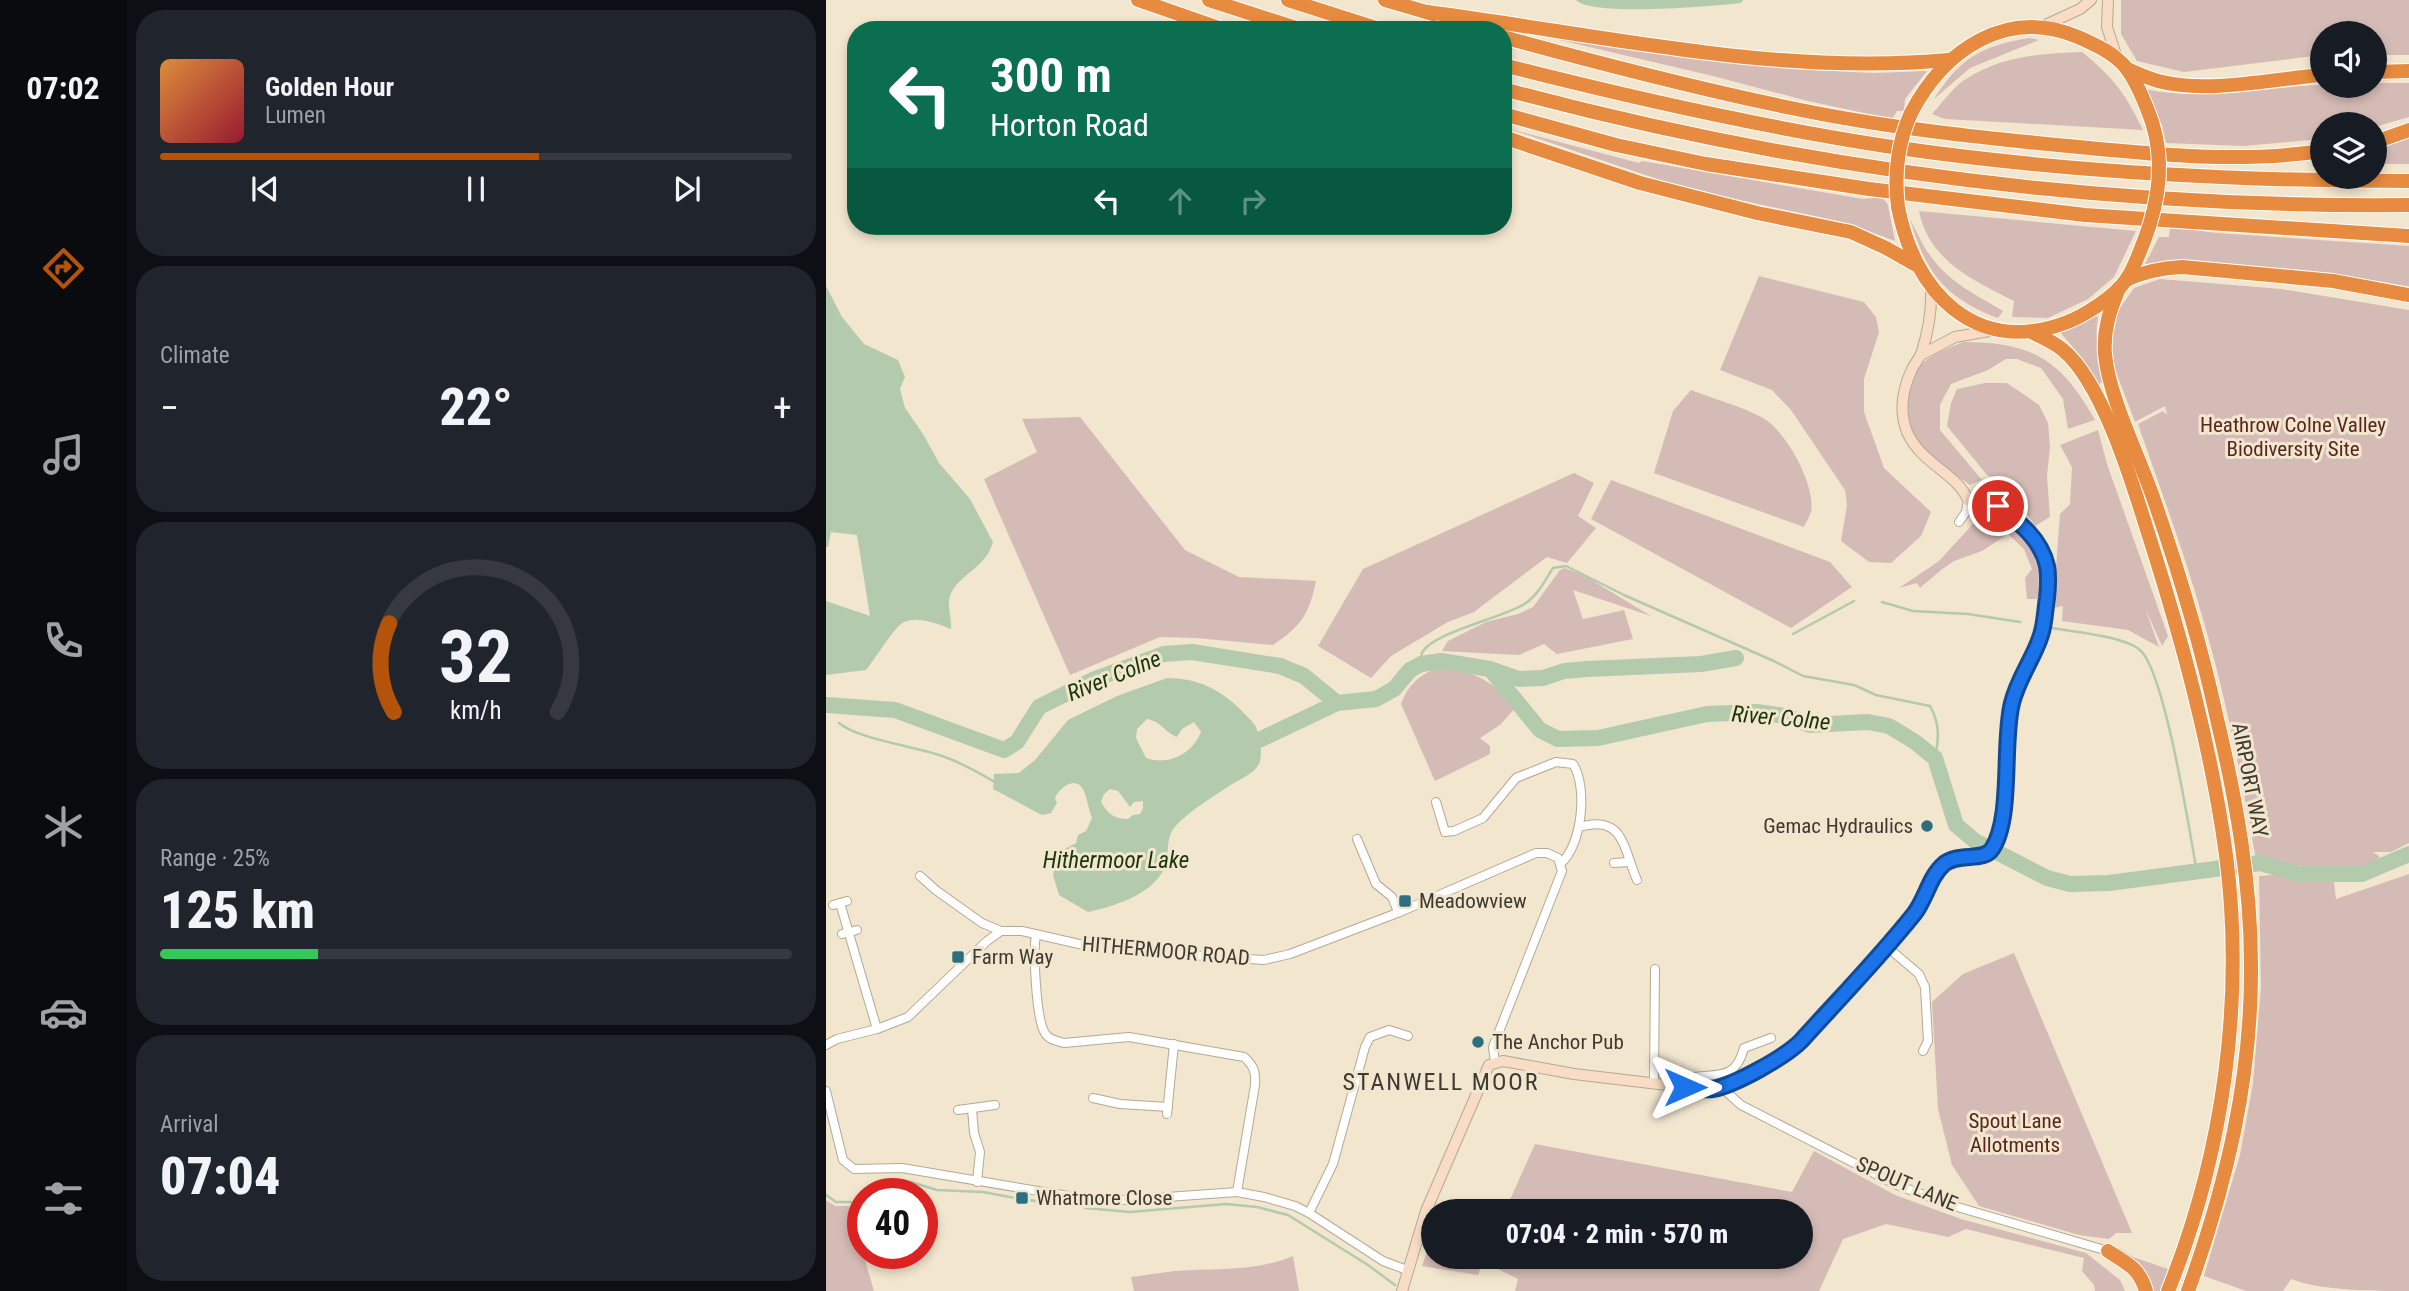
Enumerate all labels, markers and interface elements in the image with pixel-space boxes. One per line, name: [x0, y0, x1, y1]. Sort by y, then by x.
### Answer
map controls: [2310, 21, 2387, 189]
button: sound: [2310, 21, 2387, 98]
text: 300 m: [990, 47, 1112, 104]
icon: left: [875, 49, 966, 140]
text: 07:02: [26, 69, 100, 107]
text: Golden Hour: [265, 72, 394, 102]
text: Lumen: [265, 102, 326, 129]
text: Horton Road: [990, 106, 1149, 144]
button: layers: [2310, 112, 2387, 189]
icon: previous: [246, 170, 284, 208]
icon: pause: [457, 170, 495, 208]
icon: next: [668, 170, 706, 208]
icon: left: [1088, 182, 1126, 220]
icon: ahead: [1161, 182, 1199, 220]
icon: right: [1234, 182, 1272, 220]
icon: directions: [39, 244, 88, 293]
text: Climate: [160, 342, 230, 369]
text: 22°: [439, 377, 513, 438]
text: −: [160, 386, 179, 430]
text: +: [773, 386, 792, 430]
park label: Heathrow Colne Valley Biodiversity Site: [2200, 413, 2386, 461]
icon: music: [39, 430, 88, 479]
pin: [1968, 476, 2028, 536]
icon: arrive: [1979, 487, 2017, 525]
text: 32: [439, 614, 513, 700]
icon: phone: [39, 616, 88, 665]
water label: River Colne: [1063, 645, 1165, 707]
text: km/h: [450, 695, 502, 724]
water label: River Colne: [1730, 700, 1832, 736]
street label: AIRPORT WAY: [2227, 721, 2273, 839]
icon: climate: [39, 802, 88, 851]
place label: Gemac Hydraulics: [1763, 814, 1913, 838]
marker: Gemac Hydraulics: [1919, 818, 1935, 834]
text: Range · 25%: [160, 845, 270, 872]
water label: Hithermoor Lake: [1043, 847, 1189, 874]
text: 125 km: [160, 880, 315, 941]
place label: Meadowview: [1419, 889, 1527, 913]
marker: Meadowview: [1397, 893, 1413, 909]
street label: HITHERMOOR ROAD: [1081, 932, 1251, 970]
place label: Farm Way: [972, 945, 1053, 969]
marker: Farm Way: [950, 949, 966, 965]
icon: car: [39, 988, 88, 1037]
place label: The Anchor Pub: [1492, 1030, 1624, 1054]
marker: The Anchor Pub: [1470, 1034, 1486, 1050]
position arrow: [1648, 1050, 1722, 1124]
district label: STANWELL MOOR: [1343, 1068, 1540, 1096]
park label: Spout Lane Allotments: [1968, 1109, 2062, 1157]
text: Arrival: [160, 1111, 219, 1138]
text: 07:04: [160, 1146, 280, 1207]
street label: SPOUT LANE: [1853, 1152, 1961, 1216]
icon: filters: [39, 1174, 88, 1223]
speed limit sign: 40: [847, 1178, 938, 1269]
place label: Whatmore Close: [1036, 1186, 1172, 1210]
marker: Whatmore Close: [1014, 1190, 1030, 1206]
text: 07:04 · 2 min · 570 m: [1506, 1219, 1728, 1249]

